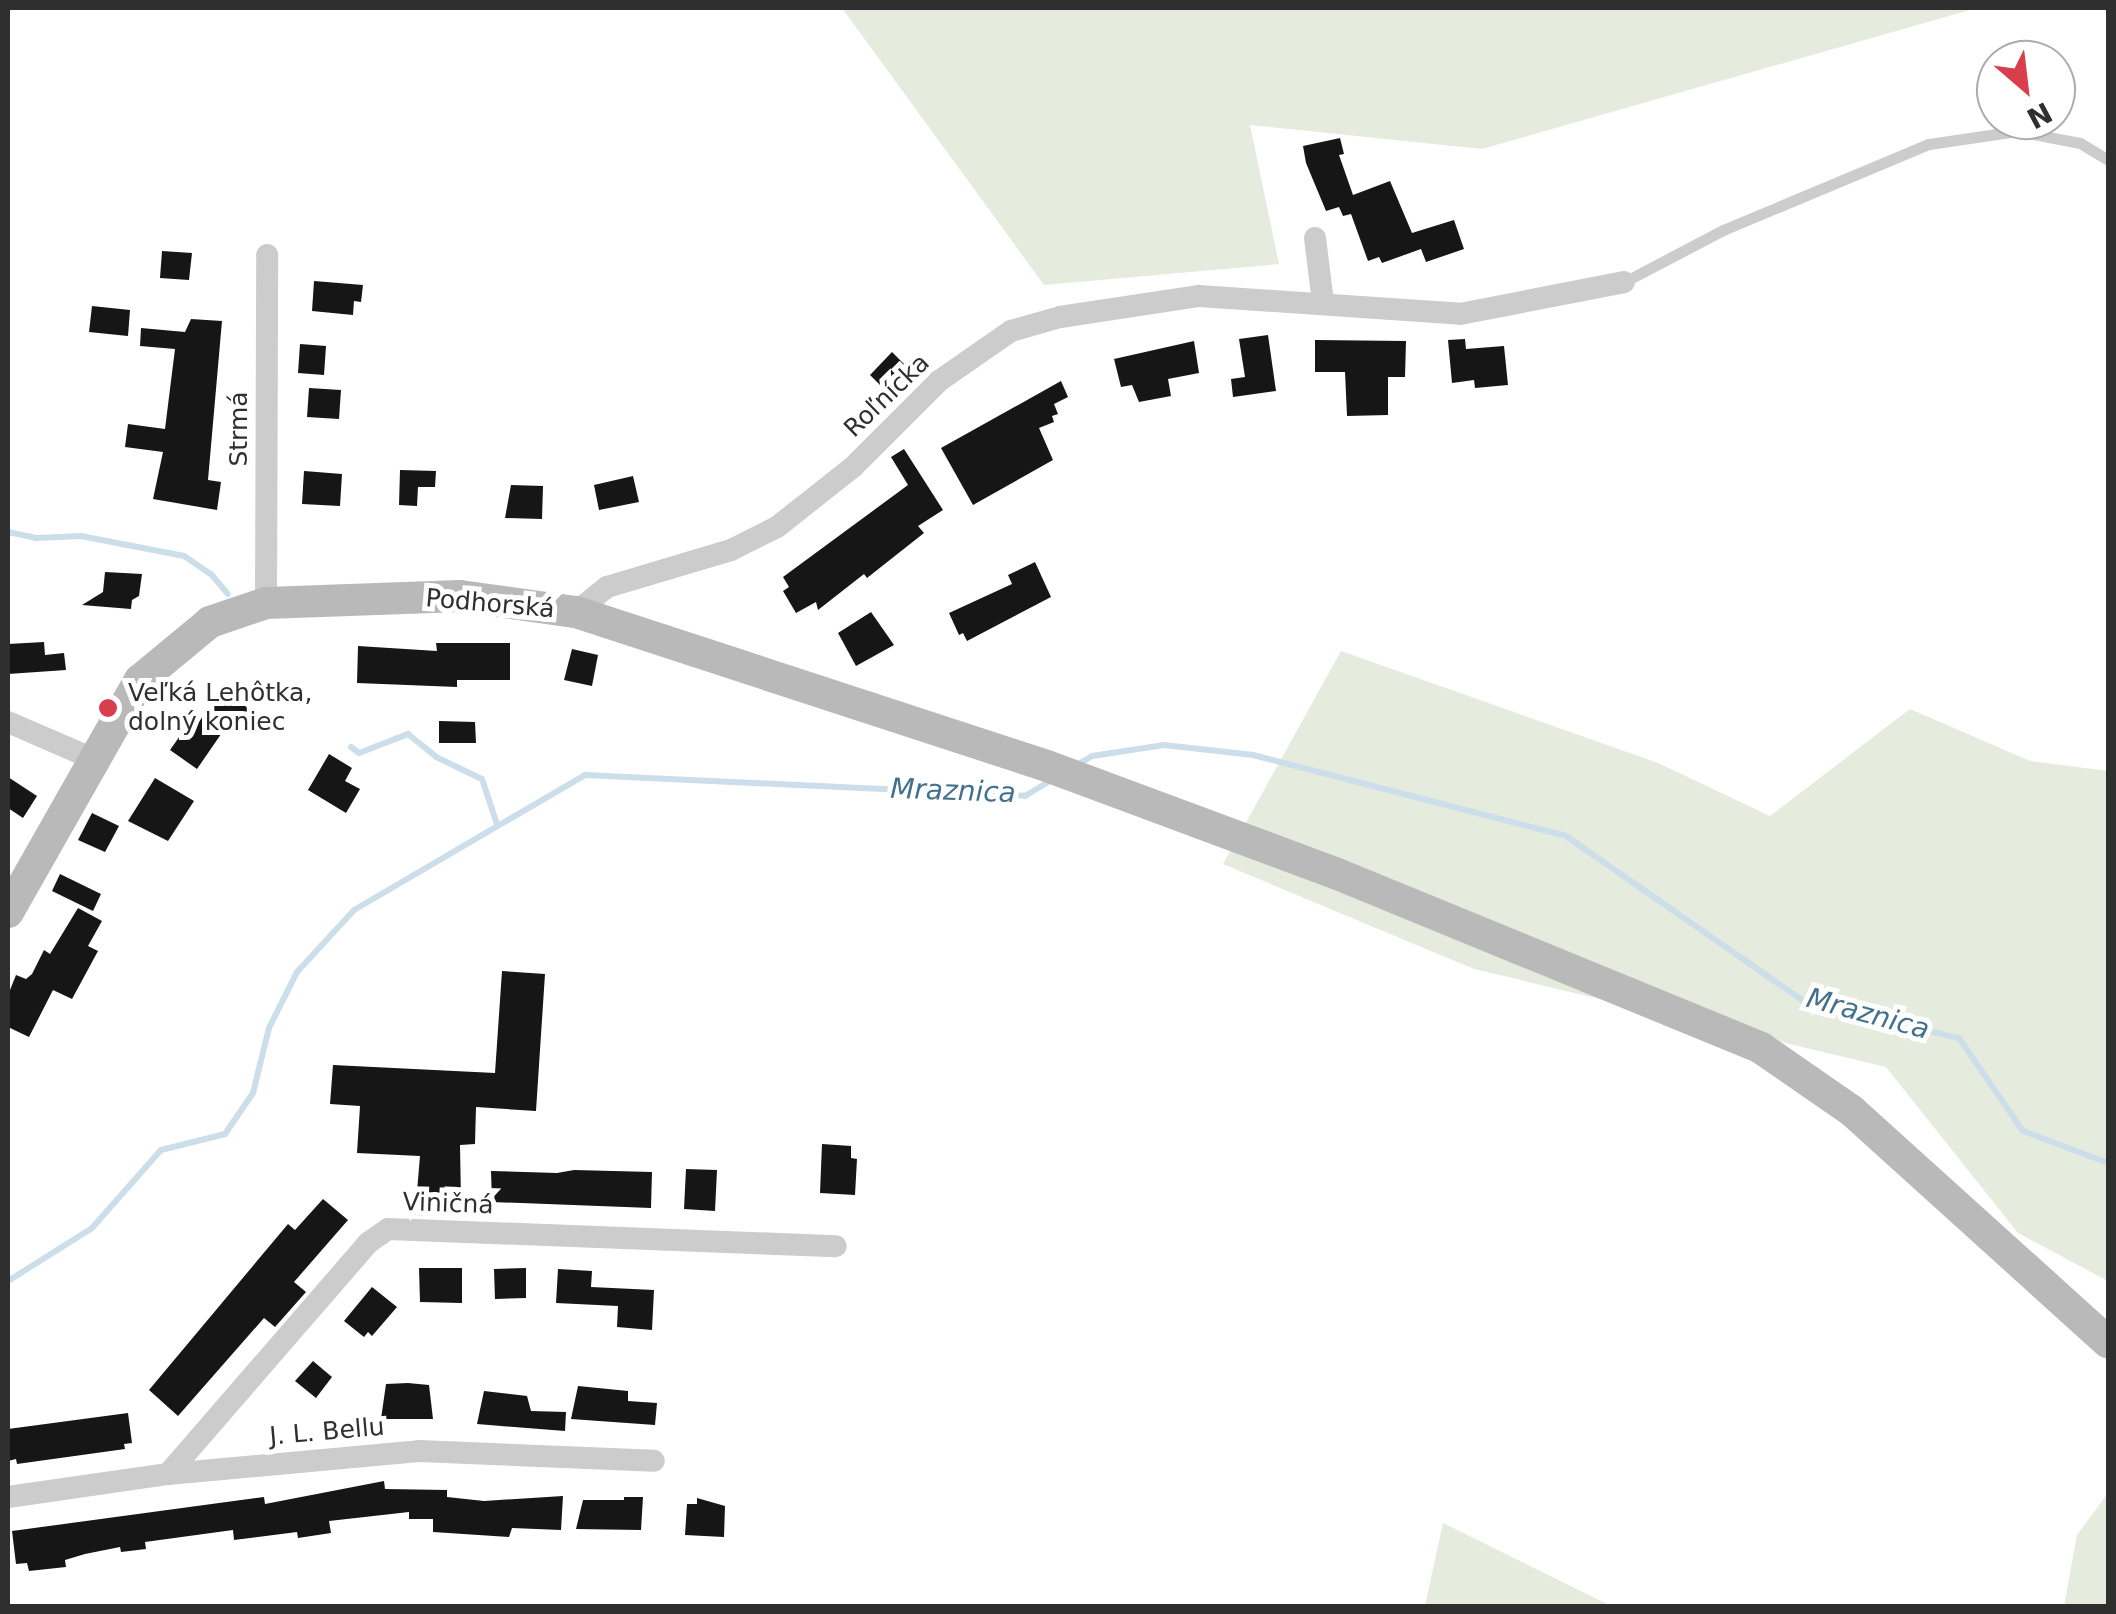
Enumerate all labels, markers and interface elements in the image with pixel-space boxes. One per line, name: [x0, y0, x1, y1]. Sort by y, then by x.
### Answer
north arrow: [1976, 40, 2076, 140]
text: N: [2021, 95, 2057, 135]
street label: Roľnícka: [838, 348, 936, 444]
street label: Strmá: [224, 391, 254, 467]
street label: Podhorská: [424, 583, 556, 625]
place label: Veľká Lehôtka, dolný koniec: [128, 679, 312, 738]
marker: Veľká Lehôtka, dolný koniec: [97, 697, 119, 719]
water label: Mraznica: [890, 772, 1016, 810]
water label: Mraznica: [1803, 982, 1933, 1046]
street label: Viničná: [402, 1187, 494, 1221]
street label: J. L. Bellu: [268, 1412, 386, 1452]

